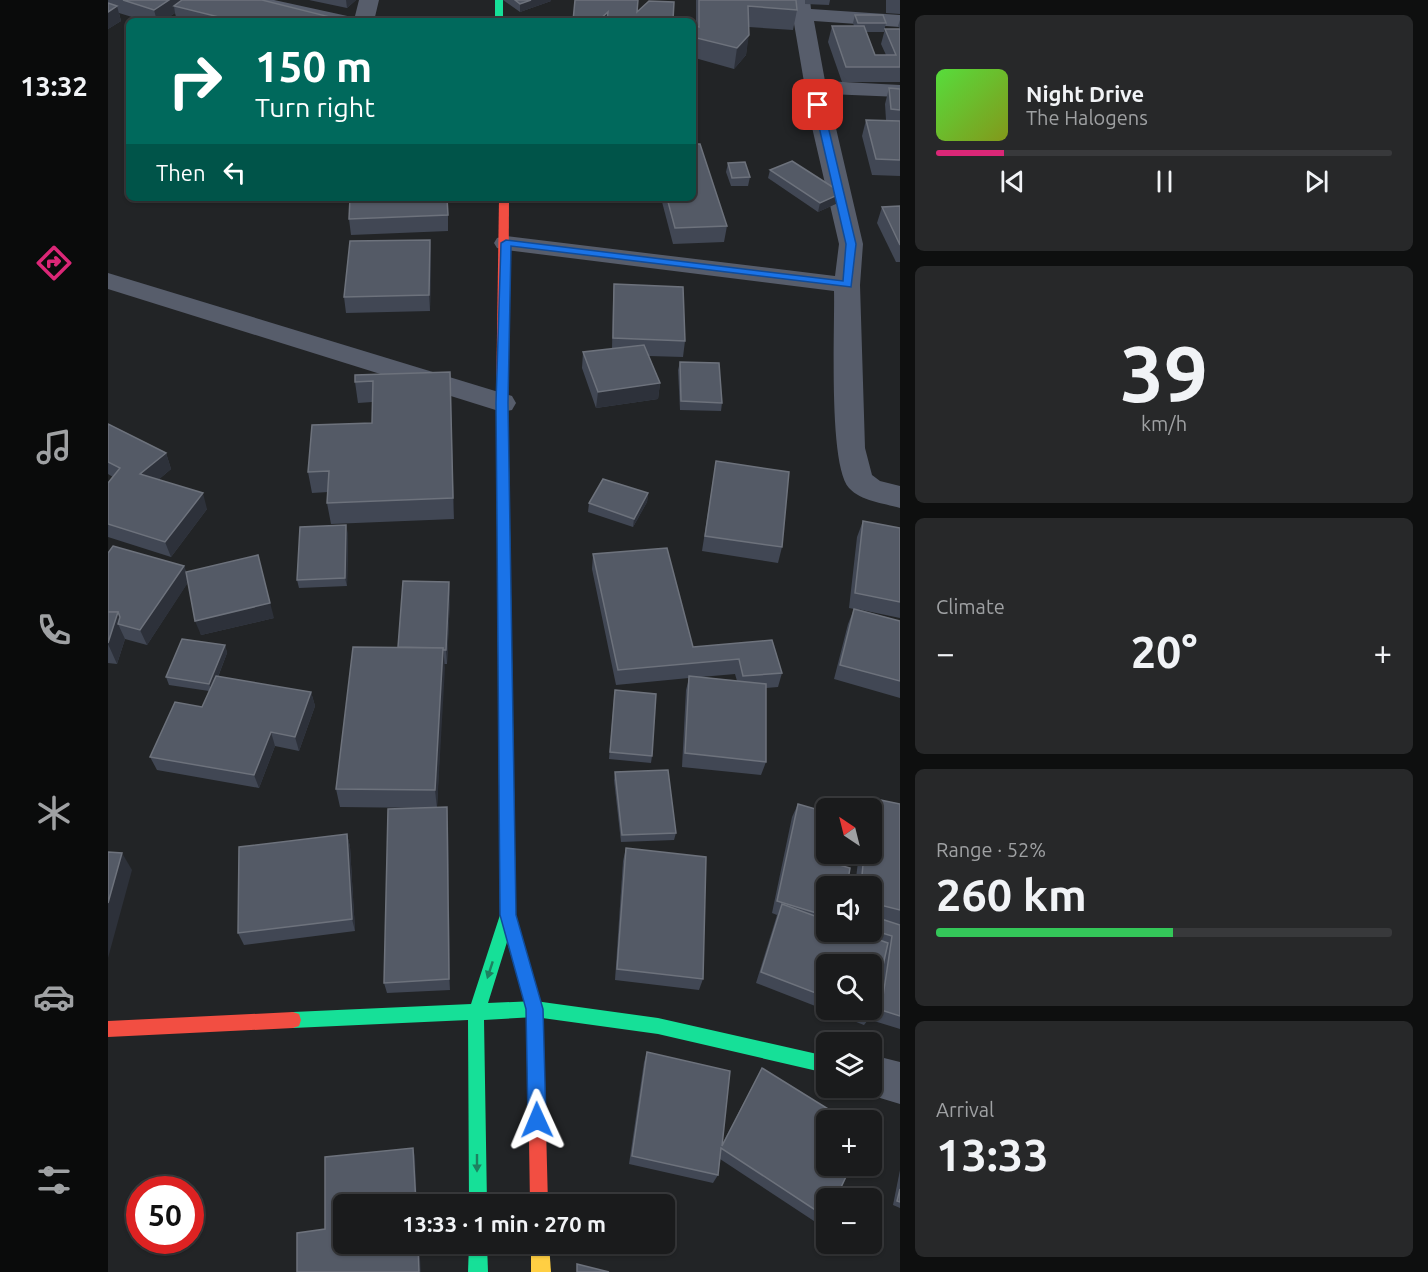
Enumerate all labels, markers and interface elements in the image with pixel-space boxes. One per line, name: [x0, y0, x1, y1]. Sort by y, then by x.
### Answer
icon: right: [156, 42, 234, 120]
text: 150 m: [255, 43, 372, 90]
text: 13:32: [20, 71, 88, 101]
pin: [792, 79, 843, 130]
text: Night Drive: [1026, 81, 1144, 106]
icon: arrive: [801, 88, 834, 121]
text: Turn right: [255, 92, 375, 122]
text: The Halogens: [1026, 106, 1148, 129]
icon: left: [218, 156, 251, 189]
text: Then: [156, 160, 206, 185]
icon: previous: [996, 165, 1029, 198]
icon: pause: [1148, 165, 1181, 198]
icon: next: [1300, 165, 1333, 198]
icon: directions: [33, 242, 75, 284]
text: 39: [1120, 329, 1208, 417]
text: km/h: [1141, 412, 1187, 435]
icon: music: [33, 426, 75, 468]
text: Climate: [936, 595, 1005, 618]
icon: phone: [33, 609, 75, 651]
text: 20°: [1131, 626, 1197, 677]
text: −: [936, 634, 955, 671]
text: +: [1373, 634, 1392, 671]
icon: climate: [33, 792, 75, 834]
north arrow: [816, 798, 882, 864]
map controls: [816, 798, 882, 1254]
text: Range · 52%: [936, 838, 1046, 861]
text: 260 km: [936, 869, 1087, 920]
button: sound: [816, 876, 882, 942]
button: search: [816, 954, 882, 1020]
one-way arrow: [485, 961, 494, 979]
icon: car: [33, 976, 75, 1018]
button: layers: [816, 1032, 882, 1098]
position arrow: [505, 1088, 569, 1152]
text: Arrival: [936, 1098, 994, 1121]
button: +: [816, 1110, 882, 1176]
text: 13:33: [936, 1129, 1049, 1180]
one-way arrow: [473, 1154, 482, 1173]
icon: filters: [33, 1159, 75, 1201]
speed limit sign: 50: [126, 1176, 204, 1254]
button: −: [816, 1188, 882, 1254]
text: 13:33 · 1 min · 270 m: [402, 1211, 606, 1236]

